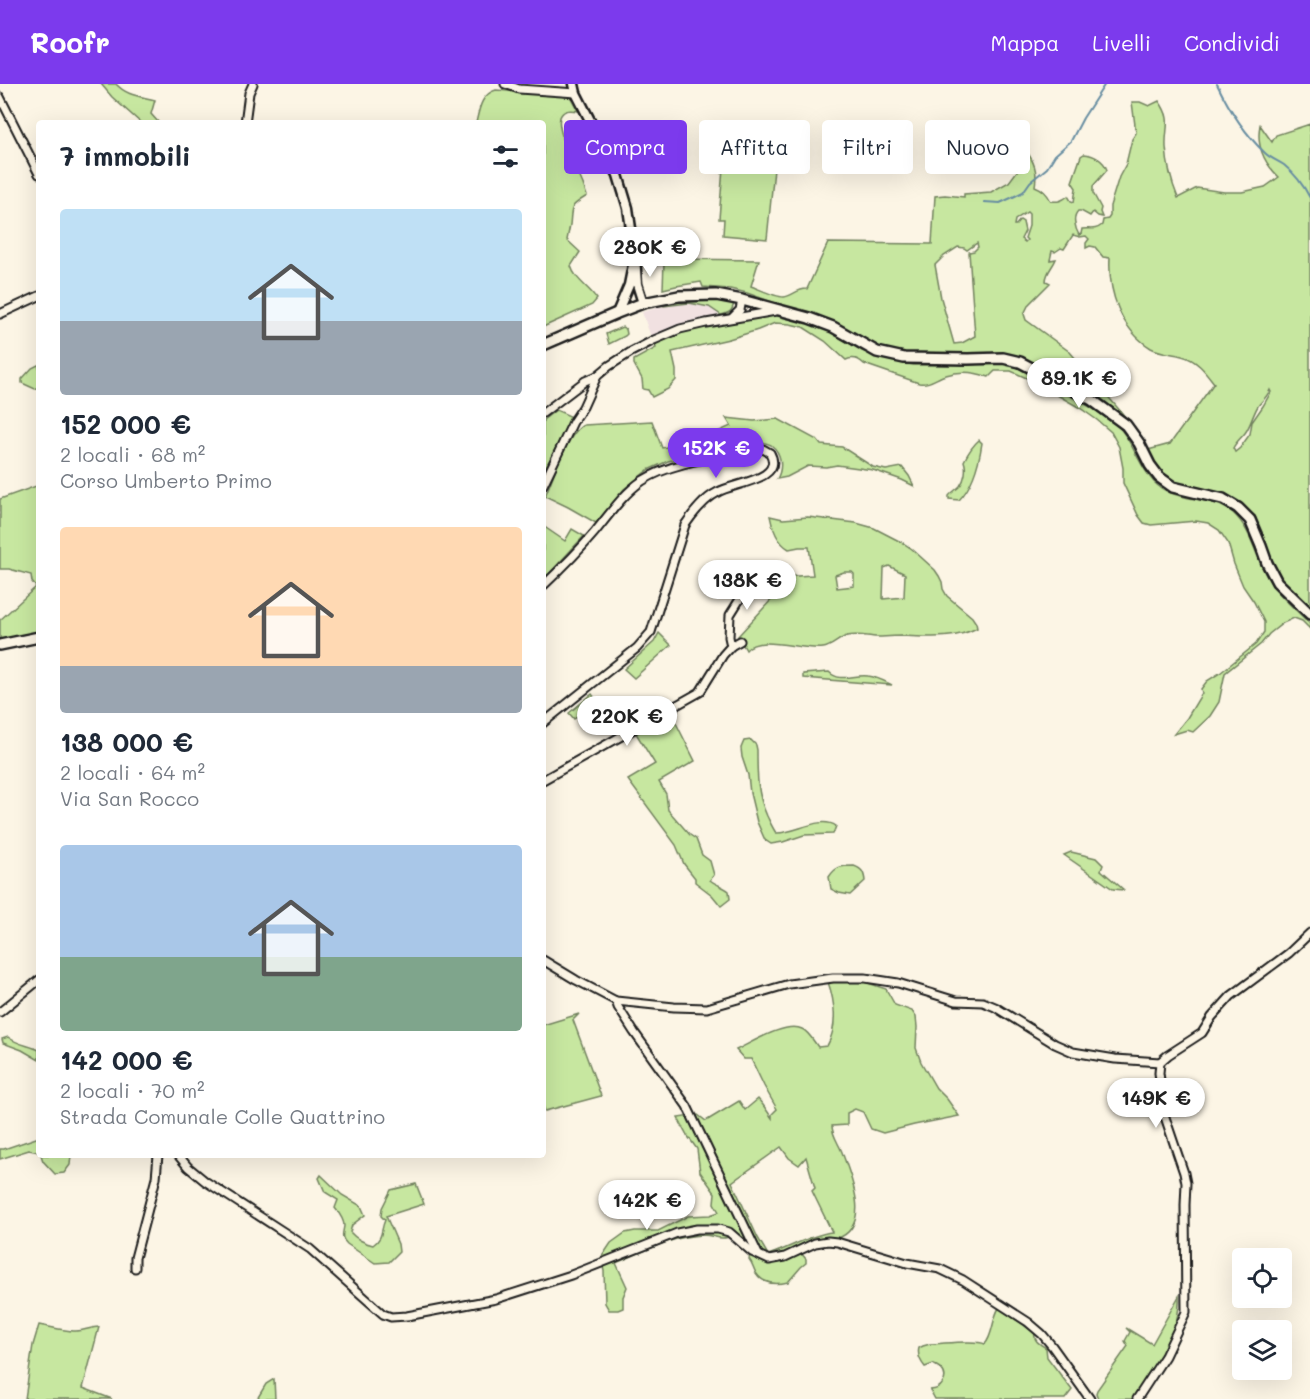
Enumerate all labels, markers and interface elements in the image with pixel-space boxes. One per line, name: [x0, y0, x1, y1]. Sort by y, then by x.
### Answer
text: Roofr: [30, 24, 110, 60]
text: Mappa: [991, 29, 1059, 56]
text: Livelli: [1092, 29, 1151, 56]
text: Condividi: [1184, 29, 1280, 56]
chip: Compra: [564, 120, 687, 174]
chip: Affitta: [699, 120, 810, 174]
chip: Filtri: [822, 120, 913, 174]
chip: Nuovo: [925, 120, 1030, 174]
text: 7 immobili: [60, 139, 191, 173]
icon: filters: [489, 140, 522, 173]
pin: 280K €: [601, 227, 699, 278]
text: 280K €: [613, 233, 687, 259]
icon: home: [237, 248, 345, 356]
pin: 89.1K €: [1024, 358, 1134, 409]
text: 89.1K €: [1041, 364, 1117, 390]
text: 152 000 €: [60, 407, 191, 441]
pin: 152K €: [667, 428, 765, 479]
text: 152K €: [682, 434, 750, 460]
text: 2 locali · 68 m²: [60, 441, 205, 467]
text: Corso Umberto Primo: [60, 467, 272, 493]
pin: 138K €: [698, 560, 796, 611]
icon: home: [237, 566, 345, 674]
text: 138K €: [712, 566, 782, 592]
pin: 220K €: [578, 696, 676, 747]
text: 220K €: [591, 702, 663, 728]
text: 138 000 €: [60, 725, 193, 759]
text: 2 locali · 64 m²: [60, 759, 205, 785]
text: Via San Rocco: [60, 785, 199, 811]
icon: home: [237, 884, 345, 992]
text: 142 000 €: [60, 1043, 193, 1077]
text: 2 locali · 70 m²: [60, 1077, 205, 1103]
pin: 149K €: [1107, 1078, 1205, 1129]
text: 149K €: [1121, 1084, 1191, 1110]
text: Strada Comunale Colle Quattrino: [60, 1103, 385, 1129]
pin: 142K €: [598, 1180, 696, 1231]
text: 142K €: [612, 1186, 682, 1212]
map controls: [1232, 1248, 1292, 1380]
button: locate: [1232, 1248, 1292, 1308]
button: layers: [1232, 1320, 1292, 1380]

